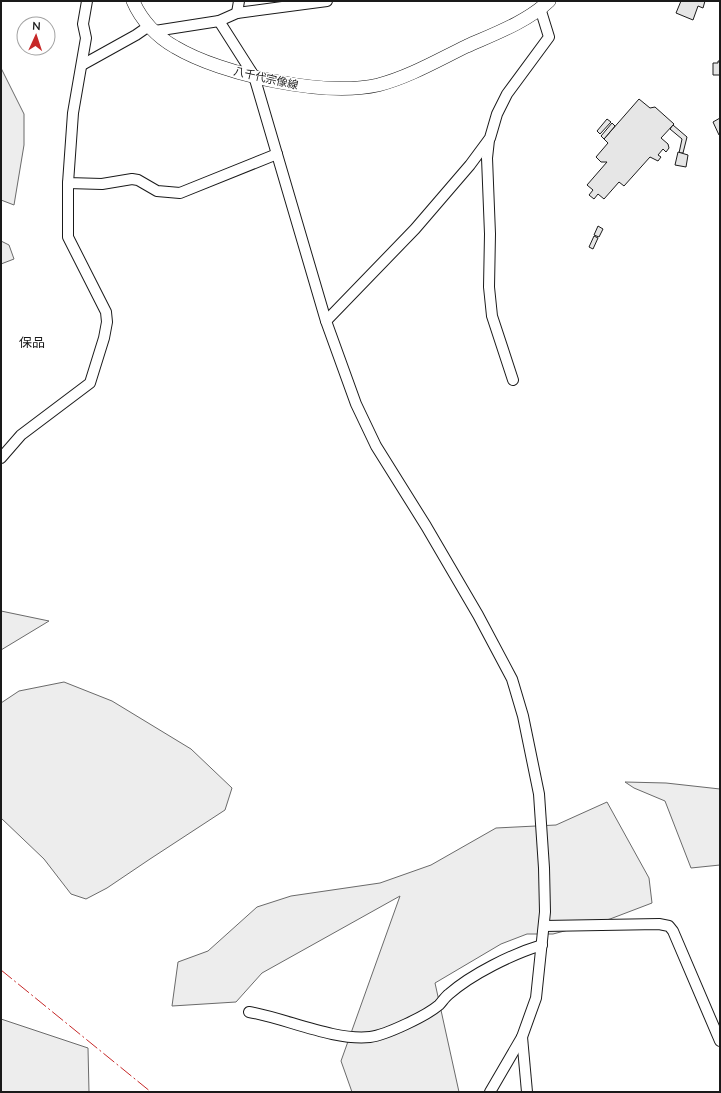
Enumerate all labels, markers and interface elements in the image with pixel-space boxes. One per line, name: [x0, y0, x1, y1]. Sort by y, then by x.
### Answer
north arrow: [16, 16, 56, 56]
text: N: [32, 19, 41, 32]
street label: 八千代宗像線: [232, 64, 300, 91]
district label: 保品: [19, 334, 45, 350]

